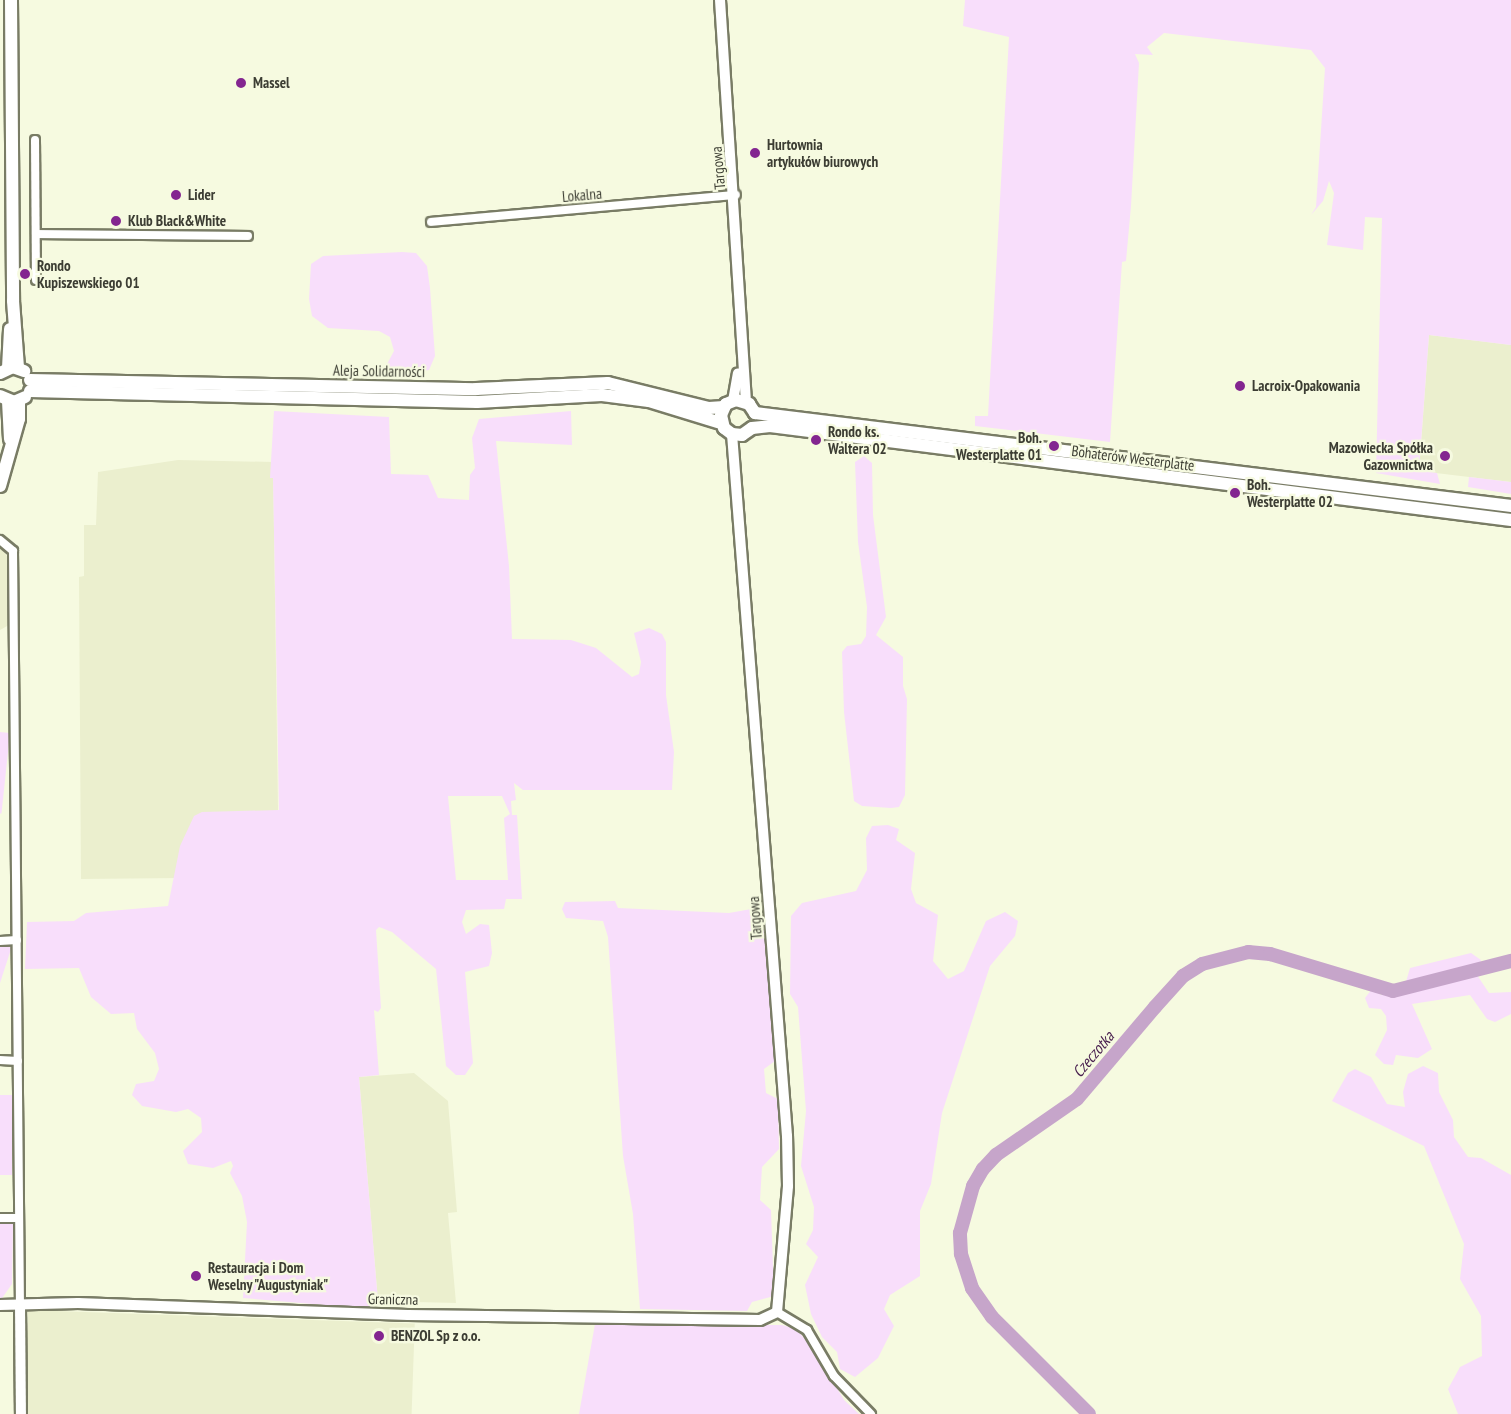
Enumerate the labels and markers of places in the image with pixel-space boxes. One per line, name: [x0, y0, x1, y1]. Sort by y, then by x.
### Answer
place label: Massel: [253, 74, 290, 92]
marker: Massel: [234, 76, 248, 90]
place label: Hurtownia artykułów biurowych: [767, 135, 878, 170]
marker: Hurtownia artykułów biurowych: [748, 146, 762, 160]
place label: Lider: [188, 186, 215, 204]
marker: Lider: [169, 188, 183, 202]
place label: Klub Black&White: [128, 212, 226, 230]
marker: Klub Black&White: [109, 214, 123, 228]
place label: Rondo Kupiszewskiego 01: [37, 256, 140, 291]
marker: Rondo Kupiszewskiego 01: [18, 267, 32, 281]
place label: Lacroix-Opakowania: [1252, 377, 1360, 395]
marker: Lacroix-Opakowania: [1233, 379, 1247, 393]
place label: Rondo ks. Waltera 02: [828, 422, 887, 457]
place label: Boh. Westerplatte 01: [956, 428, 1042, 463]
marker: Rondo ks. Waltera 02: [809, 433, 823, 447]
place label: Mazowiecka Spółka Gazownictwa: [1329, 438, 1433, 473]
marker: Boh. Westerplatte 01: [1047, 439, 1061, 453]
marker: Mazowiecka Spółka Gazownictwa: [1438, 449, 1452, 463]
place label: Boh. Westerplatte 02: [1247, 475, 1333, 510]
marker: Boh. Westerplatte 02: [1228, 486, 1242, 500]
place label: Restauracja i Dom Weselny "Augustyniak": [208, 1258, 330, 1293]
marker: Restauracja i Dom Weselny "Augustyniak": [189, 1269, 203, 1283]
place label: BENZOL Sp z o.o.: [391, 1327, 482, 1345]
marker: BENZOL Sp z o.o.: [372, 1329, 386, 1343]

